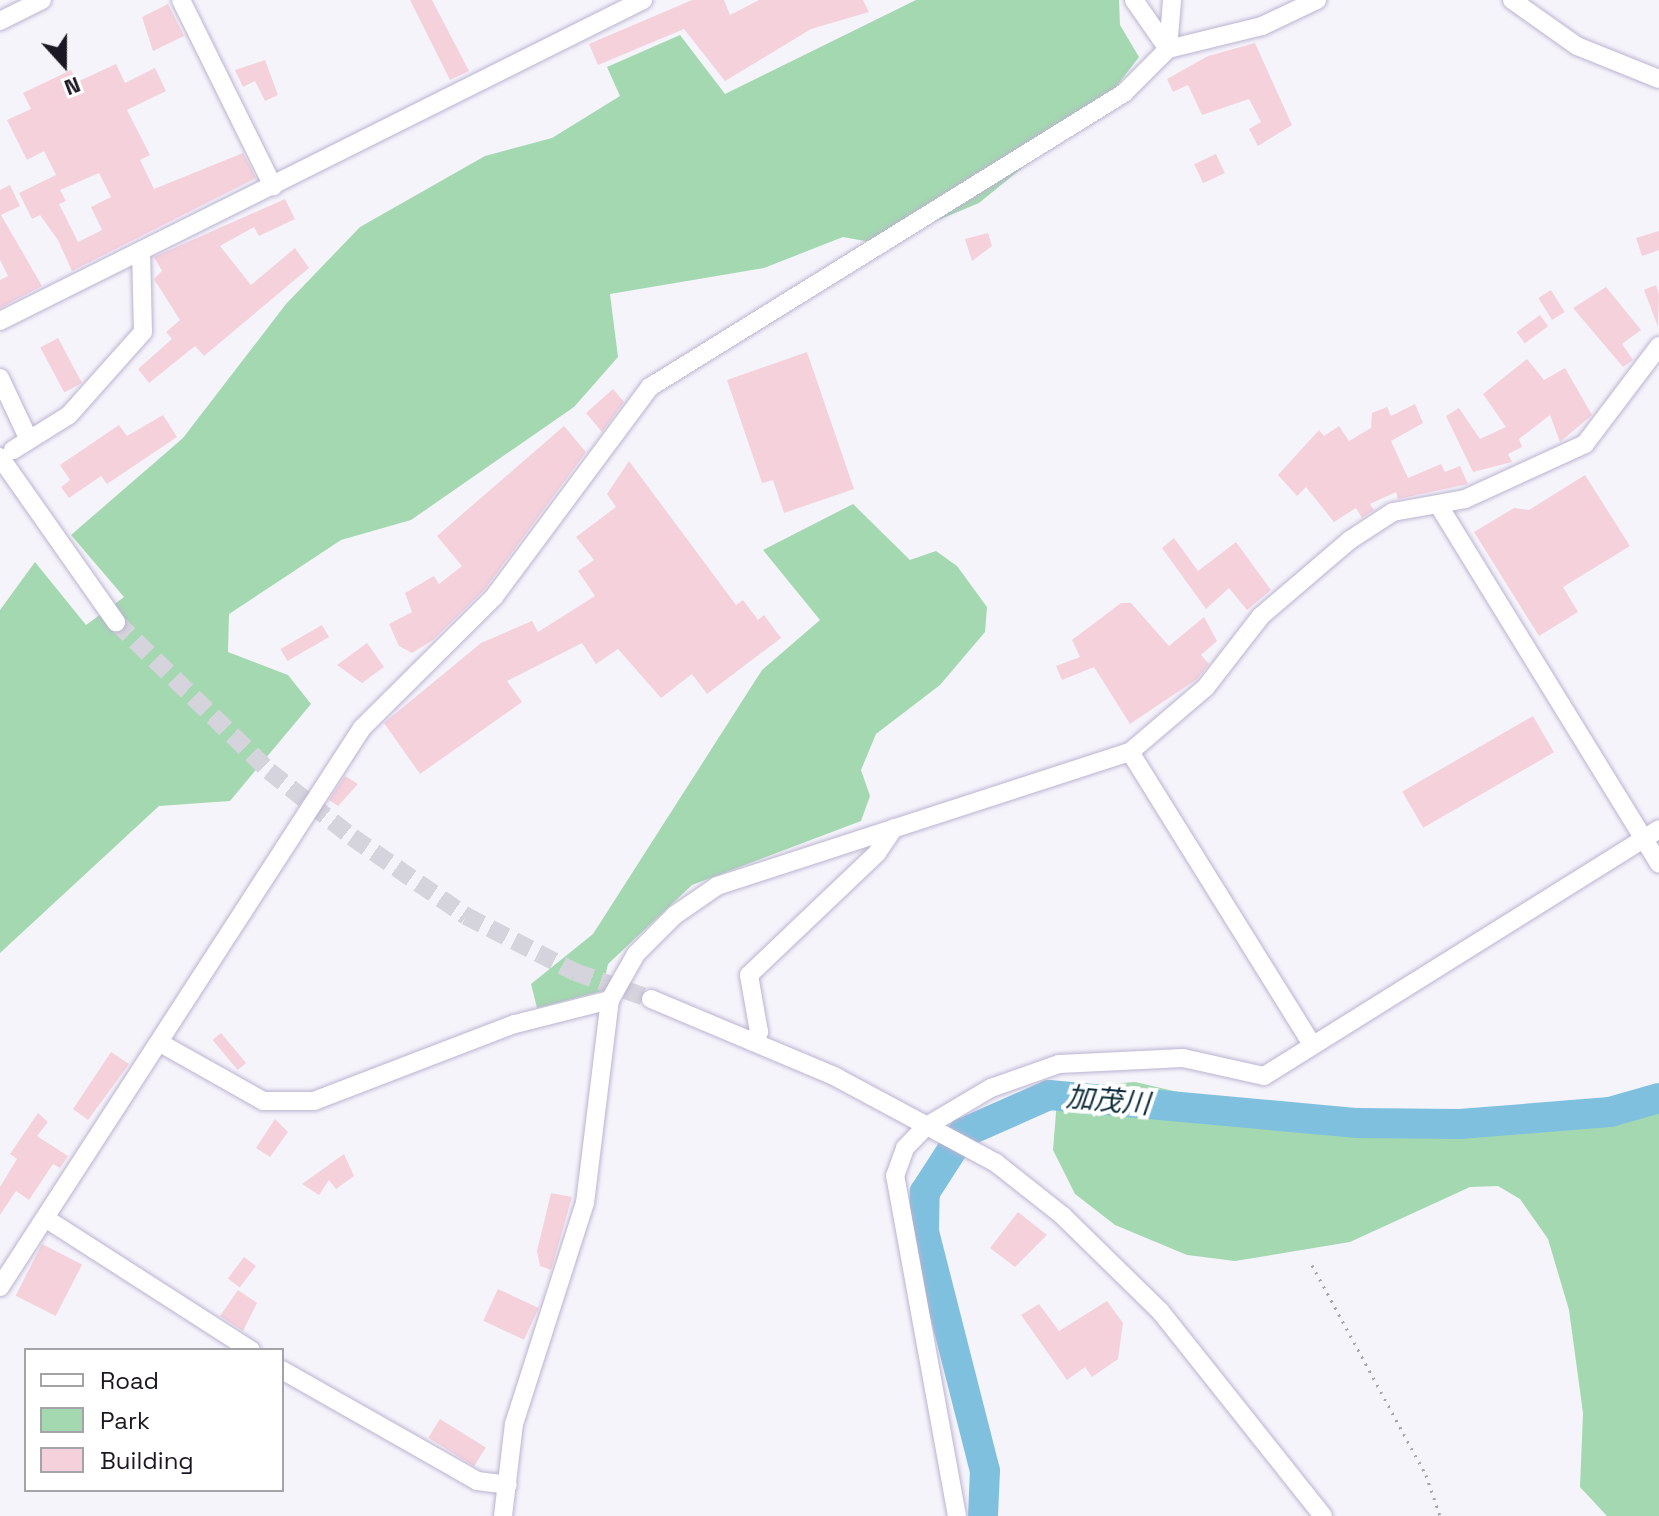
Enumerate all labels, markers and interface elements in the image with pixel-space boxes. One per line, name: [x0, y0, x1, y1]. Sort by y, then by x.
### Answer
north arrow: [24, 24, 104, 104]
text: N: [61, 71, 85, 102]
water label: 加茂川: [1065, 1080, 1151, 1120]
legend: [24, 1348, 284, 1492]
text: Road: [100, 1365, 159, 1396]
text: Park: [100, 1405, 150, 1436]
text: Building: [100, 1445, 194, 1476]

